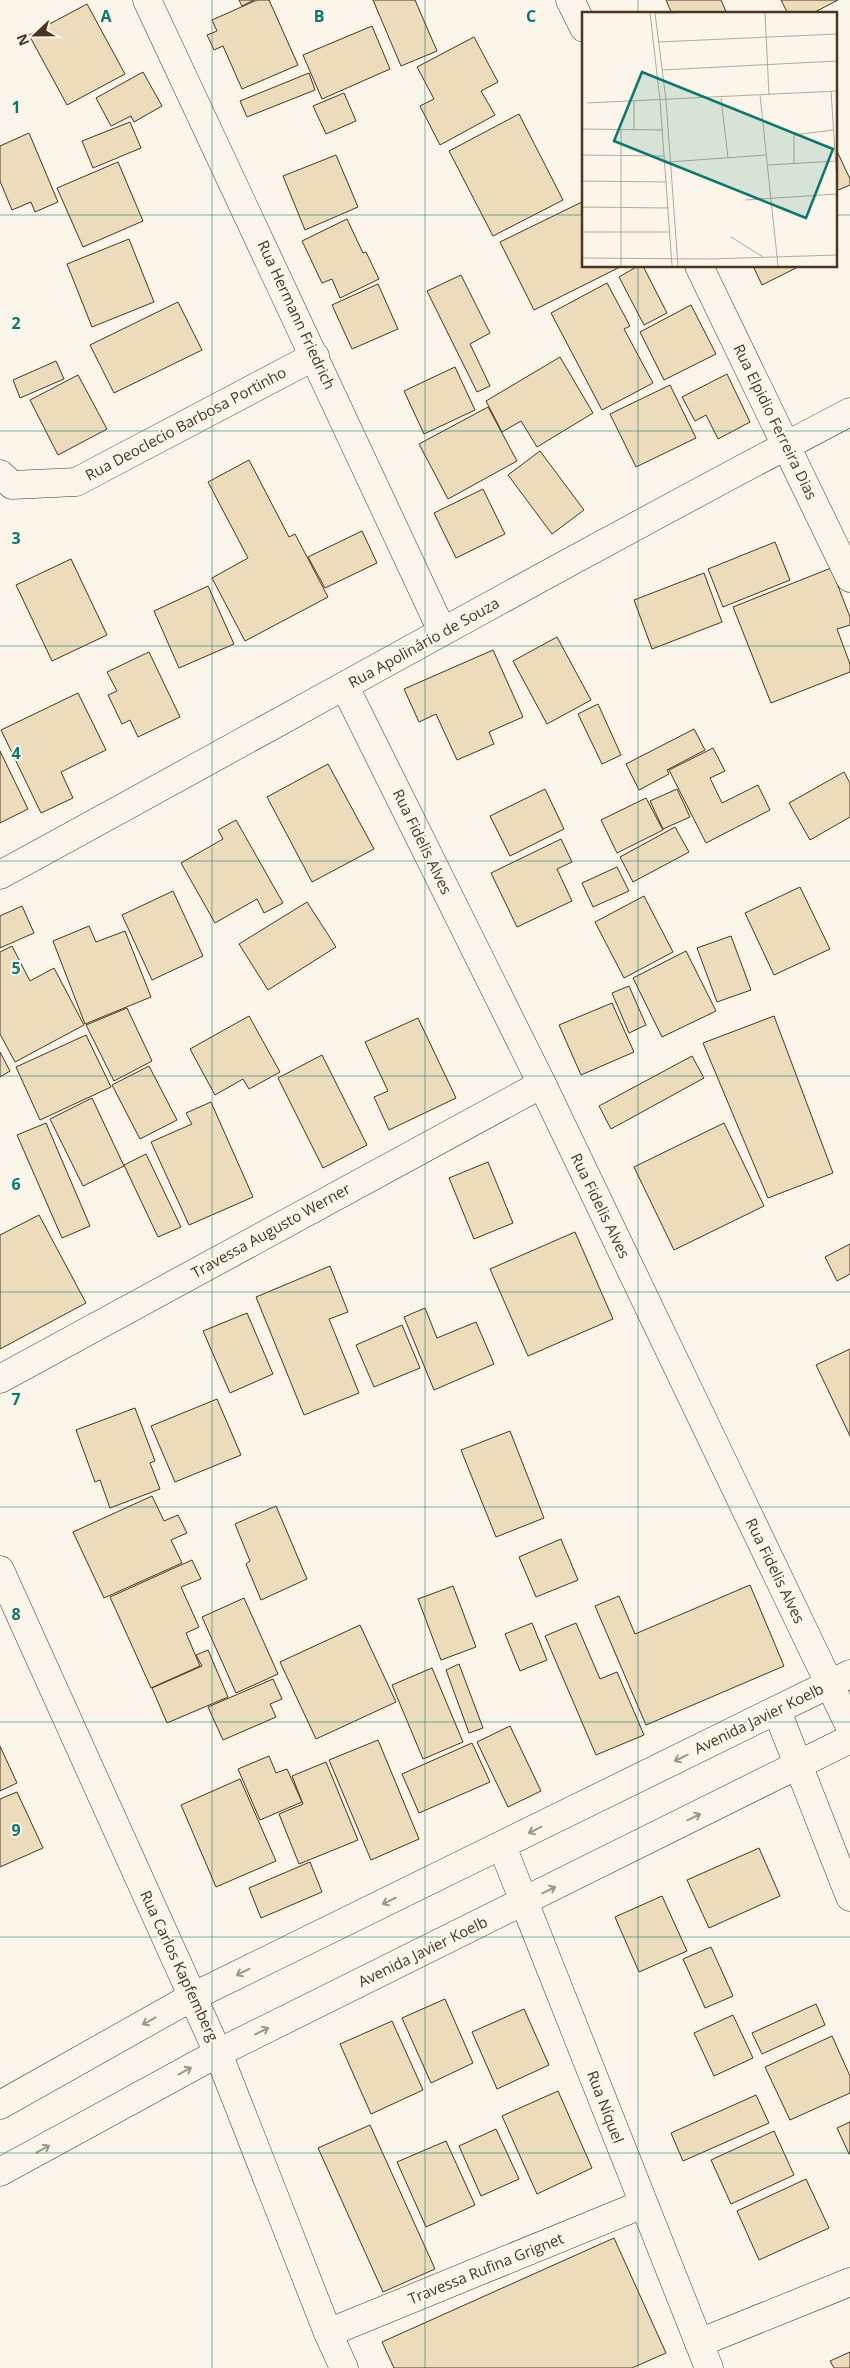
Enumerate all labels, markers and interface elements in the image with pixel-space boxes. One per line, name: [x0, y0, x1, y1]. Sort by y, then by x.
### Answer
text: A: [100, 5, 112, 27]
text: B: [314, 5, 324, 27]
text: C: [526, 5, 536, 27]
north arrow: [10, 10, 60, 60]
inset map: [582, 12, 838, 268]
text: N: [12, 31, 33, 49]
text: 1: [11, 96, 21, 118]
street label: Rua Hermann Friedrich: [254, 237, 340, 392]
text: 2: [11, 312, 21, 334]
street label: Rua Elpidio Ferreira Dias: [729, 340, 822, 503]
street label: Rua Deoclecio Barbosa Portinho: [82, 362, 289, 485]
text: 3: [11, 527, 21, 549]
street label: Rua Apolinário de Souza: [344, 592, 503, 692]
text: 4: [11, 742, 21, 764]
street label: Rua Fidelis Alves: [389, 786, 457, 898]
text: 5: [11, 957, 21, 979]
street label: Rua Fidelis Alves: [567, 1150, 635, 1262]
text: 6: [11, 1173, 21, 1195]
street label: Travessa Augusto Werner: [187, 1178, 354, 1282]
text: 7: [11, 1388, 21, 1410]
street label: Rua Fidelis Alves: [742, 1515, 810, 1627]
text: 8: [11, 1603, 21, 1625]
street label: Avenida Javier Koelb: [691, 1678, 827, 1758]
one-way arrow: [674, 1754, 689, 1763]
one-way arrow: [687, 1812, 702, 1822]
text: 9: [11, 1819, 21, 1841]
one-way arrow: [528, 1826, 543, 1835]
one-way arrow: [541, 1884, 556, 1894]
street label: Rua Carlos Kapfemberg: [136, 1887, 224, 2044]
one-way arrow: [382, 1897, 397, 1906]
street label: Avenida Javier Koelb: [355, 1911, 491, 1991]
one-way arrow: [236, 1968, 251, 1977]
one-way arrow: [142, 2017, 157, 2027]
one-way arrow: [254, 2026, 269, 2036]
one-way arrow: [178, 2066, 193, 2076]
street label: Rua Níquel: [583, 2067, 629, 2146]
one-way arrow: [35, 2144, 50, 2154]
street label: Travessa Rufina Grignet: [405, 2228, 566, 2308]

